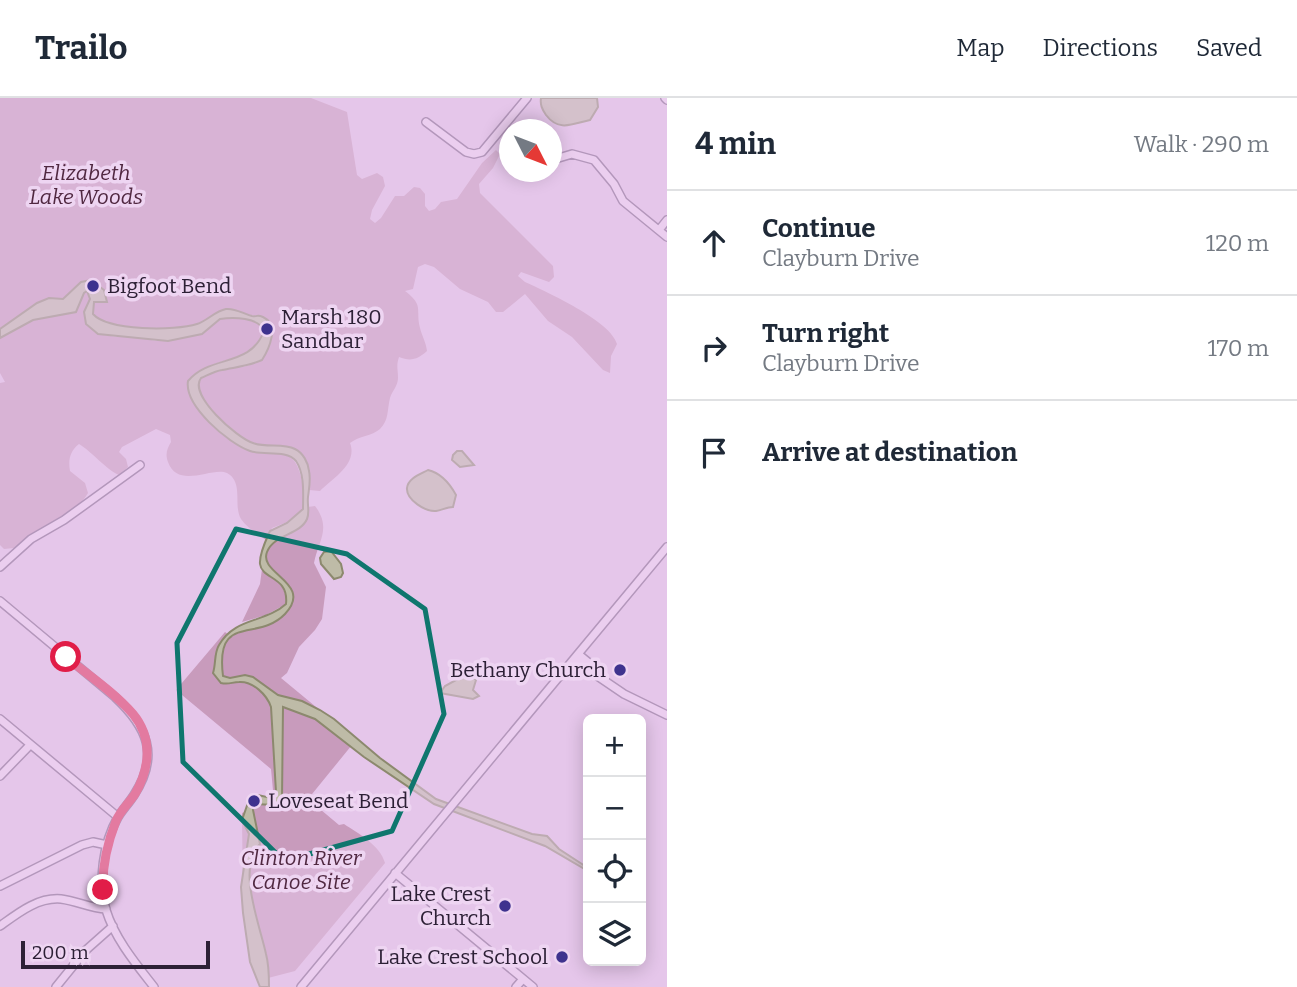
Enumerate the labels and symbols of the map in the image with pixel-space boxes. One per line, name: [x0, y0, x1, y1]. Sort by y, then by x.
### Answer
north arrow: [499, 119, 562, 182]
park label: Elizabeth Lake Woods: [29, 160, 143, 210]
place label: Bigfoot Bend: [107, 273, 231, 299]
marker: Bigfoot Bend: [85, 278, 101, 294]
place label: Marsh 180 Sandbar: [281, 304, 382, 354]
marker: Marsh 180 Sandbar: [259, 321, 275, 337]
route start: [50, 641, 81, 672]
place label: Bethany Church: [450, 657, 606, 683]
marker: Bethany Church: [612, 662, 628, 678]
place label: Loveseat Bend: [268, 788, 409, 814]
marker: Loveseat Bend: [246, 793, 262, 809]
park label: Clinton River Canoe Site: [241, 845, 363, 895]
route end: [87, 874, 118, 905]
place label: Lake Crest Church: [390, 881, 491, 931]
marker: Lake Crest Church: [497, 898, 513, 914]
scale bar: [21, 938, 210, 970]
place label: Lake Crest School: [377, 944, 548, 970]
marker: Lake Crest School: [554, 949, 570, 965]

